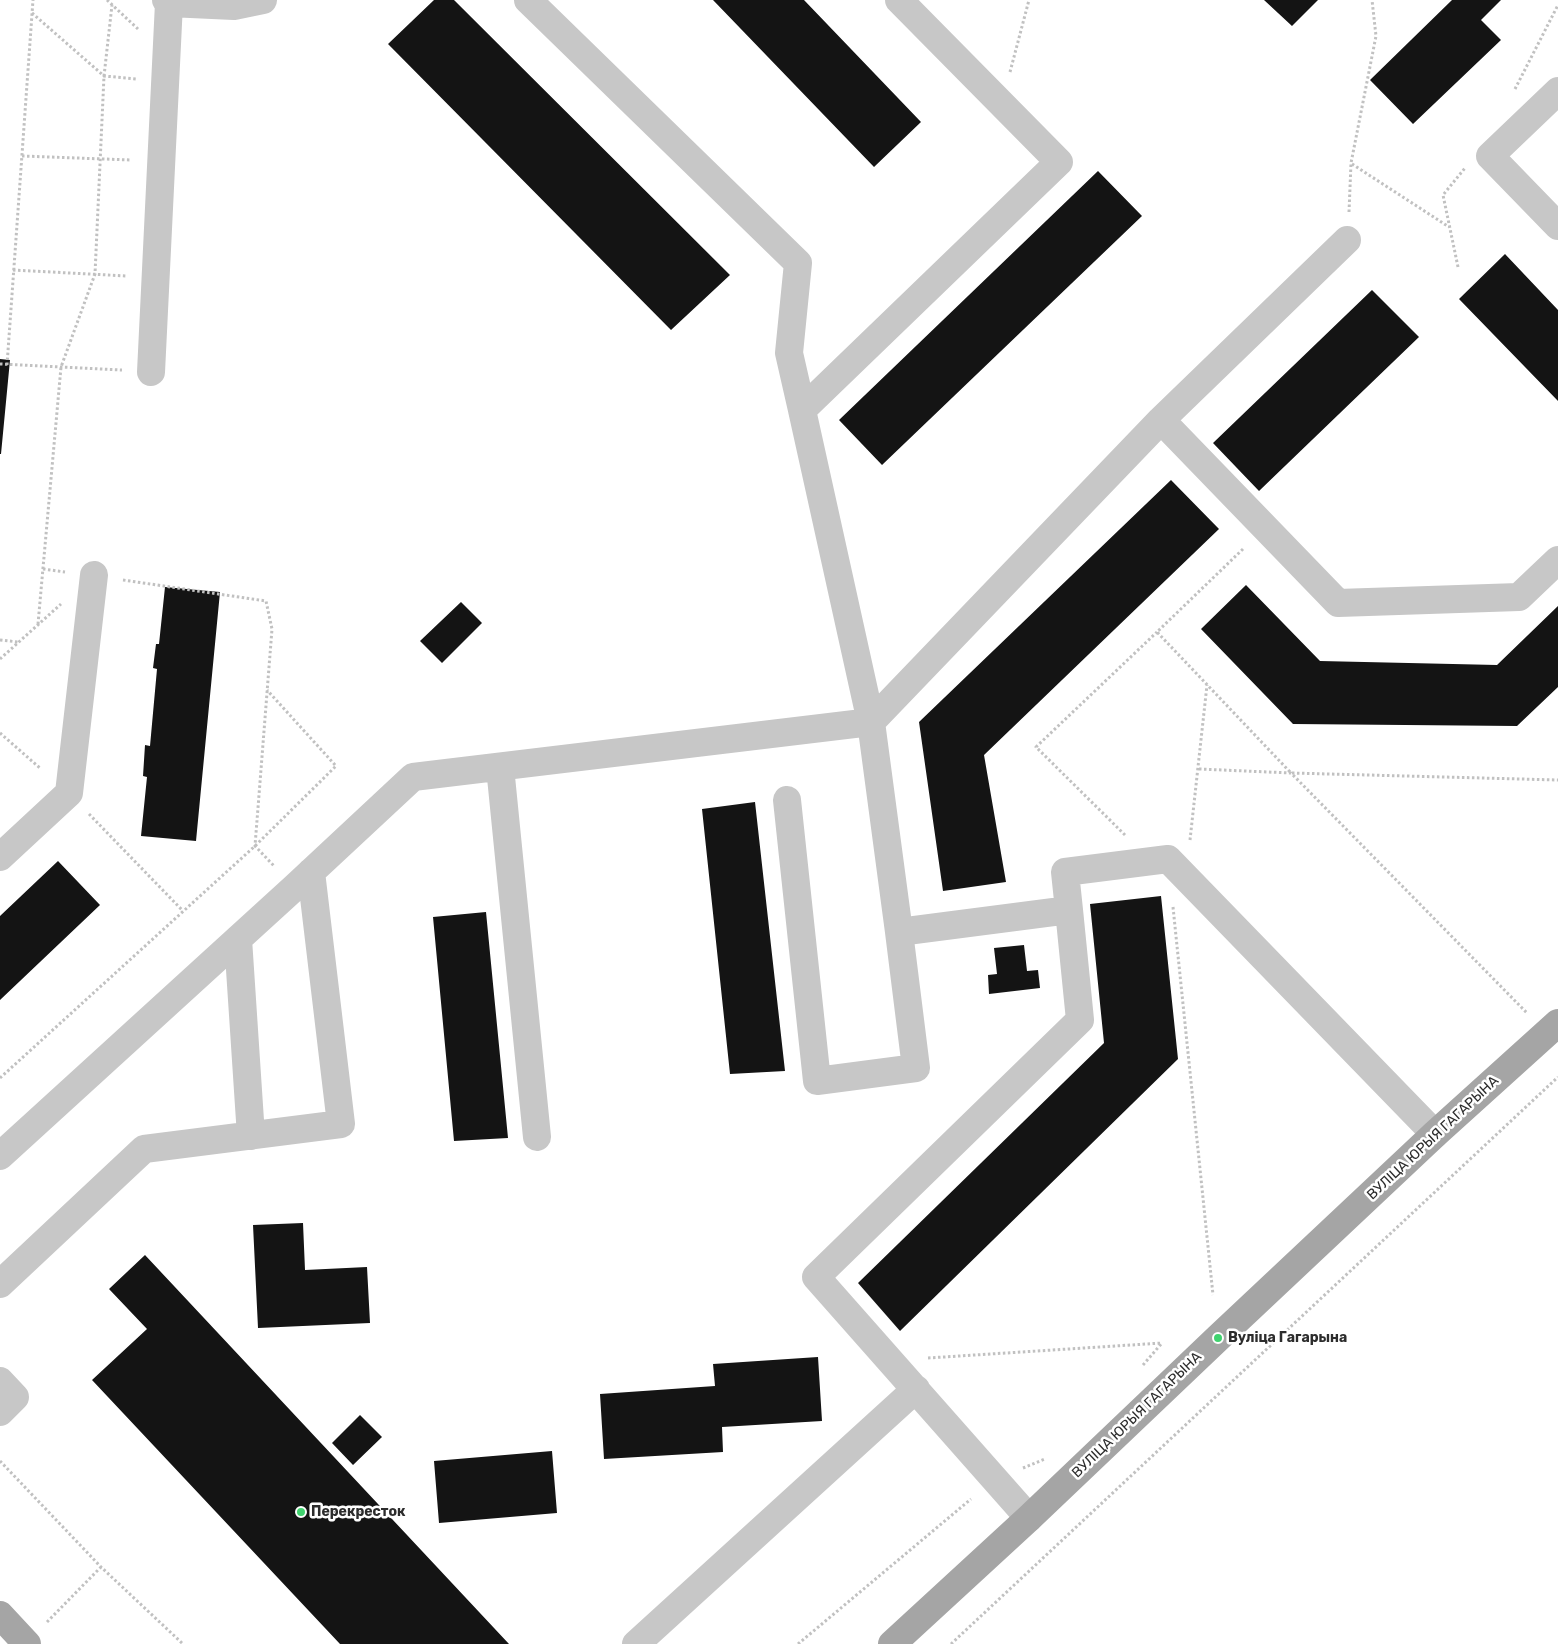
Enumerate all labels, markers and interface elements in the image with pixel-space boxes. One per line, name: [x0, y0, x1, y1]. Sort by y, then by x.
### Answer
street label: ВУЛІЦА ЮРЫЯ ГАГАРЫНА: [1364, 1073, 1502, 1203]
place label: Вуліца Гагарына: [1228, 1330, 1347, 1346]
marker: Вуліца Гагарына: [1212, 1332, 1224, 1344]
street label: ВУЛІЦА ЮРЫЯ ГАГАРЫНА: [1069, 1349, 1205, 1481]
place label: Перекресток: [311, 1504, 405, 1520]
marker: Перекресток: [295, 1506, 307, 1518]

